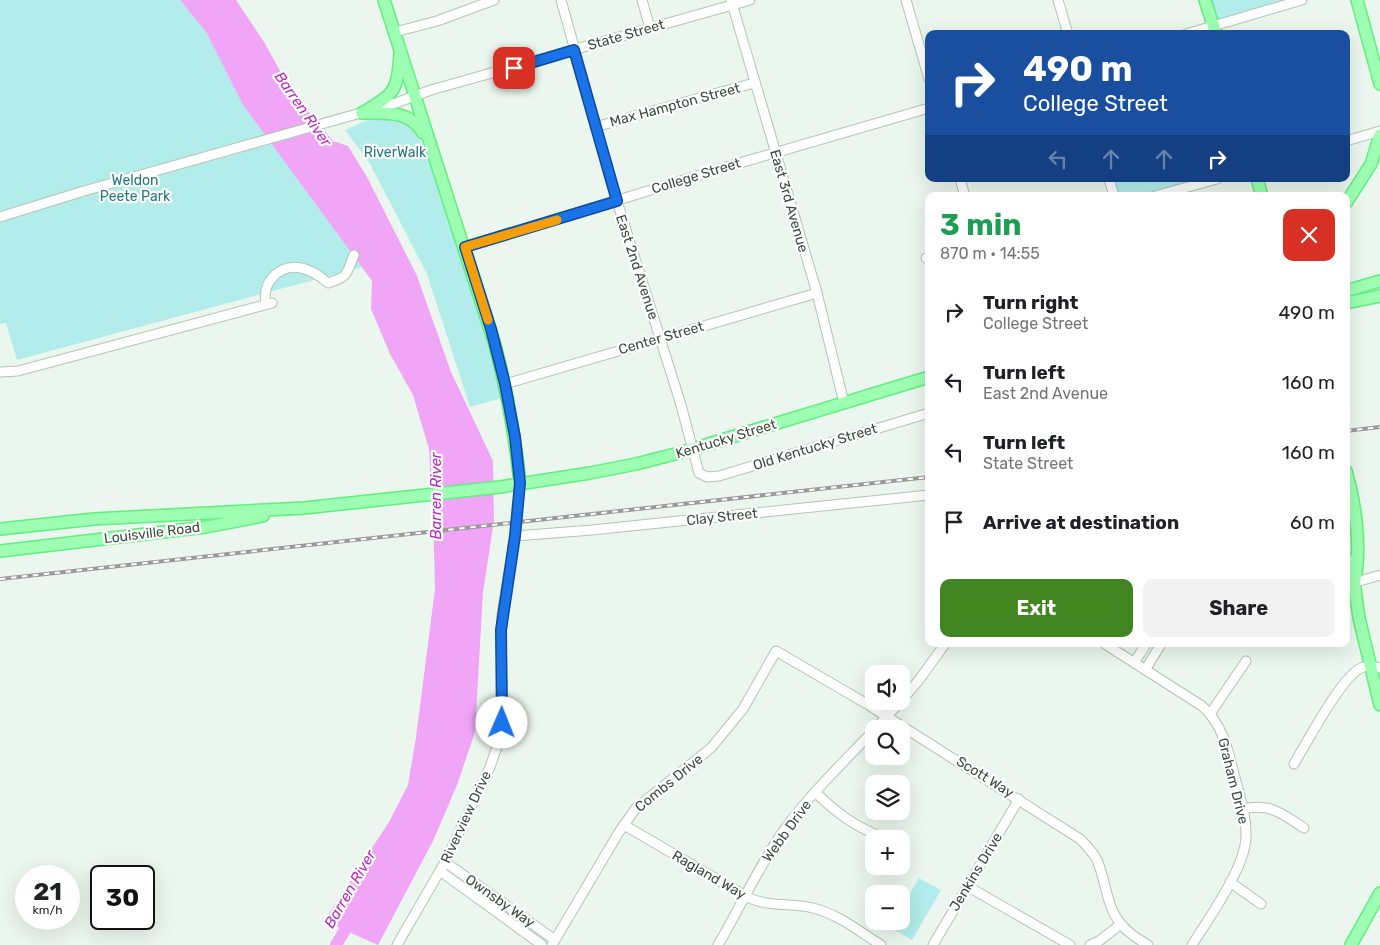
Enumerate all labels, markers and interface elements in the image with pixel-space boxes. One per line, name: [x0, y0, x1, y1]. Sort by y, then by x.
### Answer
street label: State Street: [586, 16, 667, 54]
pin: [493, 47, 535, 89]
text: 490 m: [1023, 48, 1133, 90]
icon: right: [940, 50, 1005, 115]
icon: arrive: [500, 54, 528, 82]
water label: Barren River: [271, 68, 336, 151]
street label: Max Hampton Street: [608, 79, 742, 131]
text: College Street: [1023, 90, 1168, 117]
park label: RiverWalk: [364, 144, 427, 161]
icon: left: [1044, 145, 1072, 173]
icon: ahead: [1097, 145, 1125, 173]
icon: ahead: [1150, 145, 1178, 173]
icon: right: [1203, 145, 1231, 173]
street label: East 3rd Avenue: [766, 148, 812, 255]
street label: College Street: [649, 154, 743, 198]
park label: Weldon Peete Park: [100, 172, 171, 205]
text: 3 min: [940, 207, 1022, 243]
button: close: [1283, 209, 1335, 261]
street label: East 2nd Avenue: [612, 212, 662, 322]
text: 870 m · 14:55: [940, 244, 1040, 263]
text: Turn right: [983, 291, 1078, 314]
icon: right: [940, 298, 968, 326]
text: 490 m: [1278, 301, 1335, 324]
text: College Street: [983, 314, 1088, 333]
street label: Center Street: [616, 318, 706, 358]
text: Turn left: [983, 361, 1065, 384]
icon: left: [940, 368, 968, 396]
text: 160 m: [1282, 371, 1335, 394]
text: East 2nd Avenue: [983, 384, 1108, 403]
street label: Kentucky Street: [674, 415, 779, 462]
street label: Old Kentucky Street: [751, 420, 880, 474]
text: Turn left: [983, 431, 1065, 454]
icon: left: [940, 438, 968, 466]
text: 160 m: [1282, 441, 1335, 464]
water label: Barren River: [427, 451, 445, 540]
text: State Street: [983, 454, 1073, 473]
street label: Clay Street: [686, 505, 759, 529]
icon: arrive: [940, 508, 968, 536]
text: Arrive at destination: [983, 511, 1179, 534]
text: 60 m: [1290, 511, 1335, 534]
street label: Louisville Road: [103, 519, 201, 547]
button: Exit: [940, 579, 1133, 637]
button: Share: [1143, 579, 1335, 637]
map controls: [865, 665, 910, 930]
button: sound: [865, 665, 910, 710]
position arrow: [475, 696, 527, 748]
button: search: [865, 720, 910, 765]
street label: Graham Drive: [1214, 736, 1252, 826]
street label: Combs Drive: [632, 750, 706, 816]
street label: Scott Way: [953, 753, 1017, 802]
street label: Riverview Drive: [437, 768, 495, 866]
button: layers: [865, 775, 910, 820]
street label: Webb Drive: [759, 797, 815, 865]
button: +: [865, 830, 910, 875]
street label: Jenkins Drive: [946, 830, 1006, 914]
water label: Barren River: [320, 846, 380, 931]
street label: Ragland Way: [669, 847, 749, 903]
speed limit sign: 30: [90, 865, 155, 930]
street label: Ownsby Way: [462, 871, 538, 931]
text: 21: [33, 877, 62, 906]
button: −: [865, 885, 910, 930]
text: km/h: [33, 903, 62, 917]

